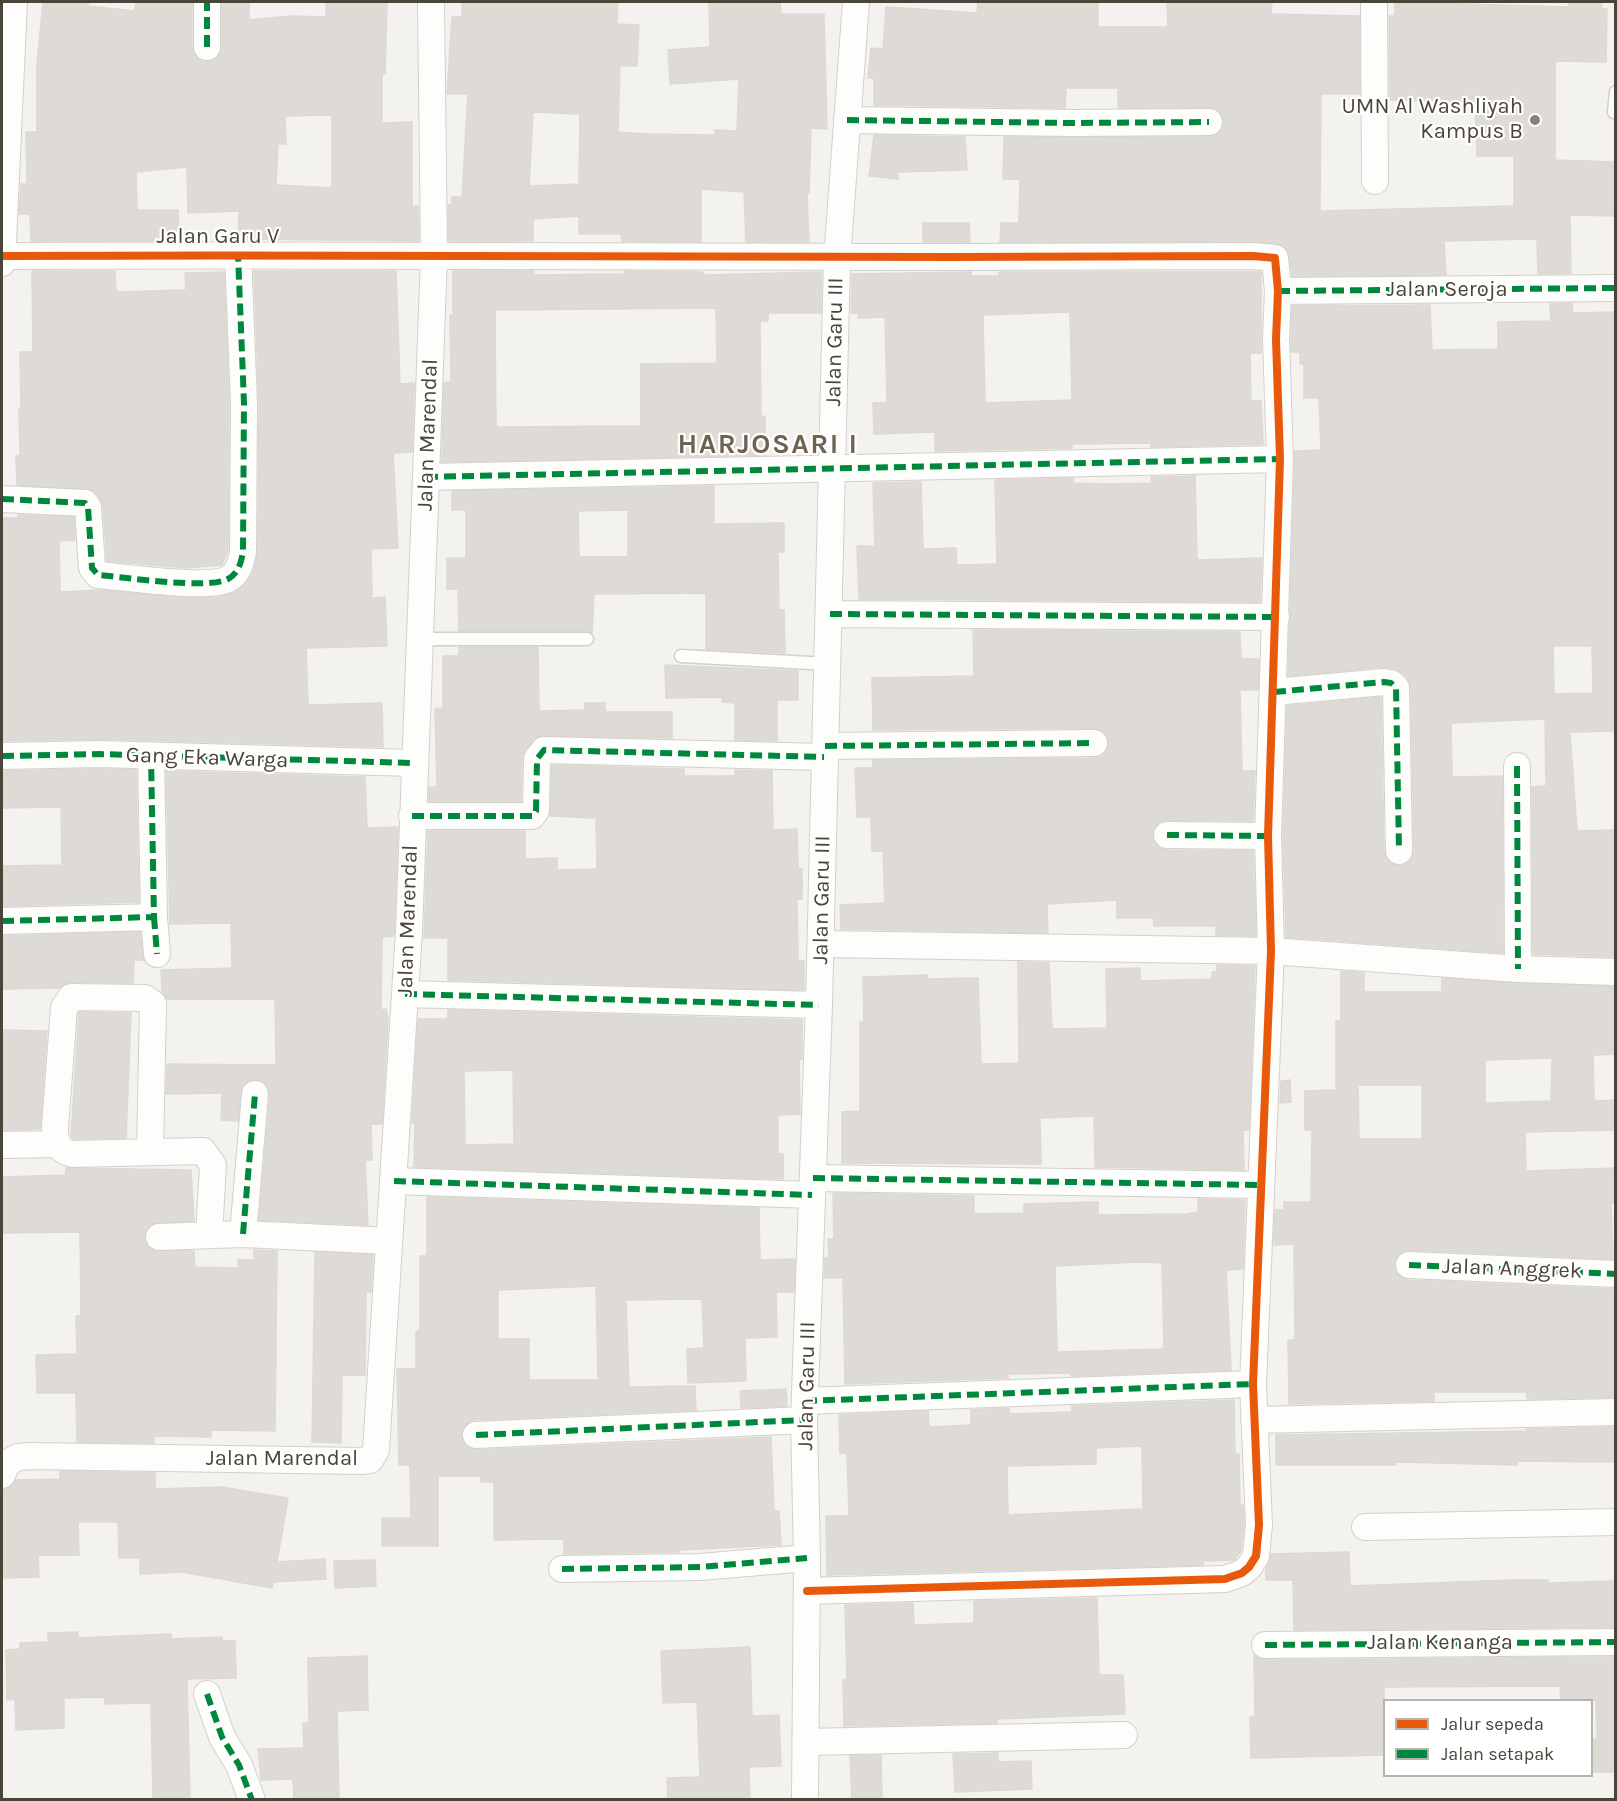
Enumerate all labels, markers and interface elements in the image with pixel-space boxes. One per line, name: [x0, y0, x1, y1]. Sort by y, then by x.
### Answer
place label: UMN Al Washliyah Kampus B: [1341, 94, 1523, 146]
marker: UMN Al Washliyah Kampus B: [1528, 113, 1542, 127]
street label: Jalan Garu V: [157, 224, 279, 250]
street label: Jalan Garu III: [821, 277, 849, 407]
street label: Jalan Seroja: [1386, 277, 1508, 303]
street label: Jalan Marendal: [412, 358, 444, 512]
district label: HARJOSARI I: [678, 428, 858, 462]
street label: Gang Eka Warga: [125, 742, 289, 774]
street label: Jalan Garu III: [808, 835, 836, 965]
street label: Jalan Marendal: [392, 844, 424, 998]
street label: Jalan Anggrek: [1442, 1253, 1582, 1285]
street label: Jalan Garu III: [793, 1321, 821, 1451]
street label: Jalan Marendal: [206, 1446, 358, 1472]
street label: Jalan Kenanga: [1367, 1630, 1513, 1656]
legend: [1383, 1699, 1593, 1777]
text: Jalur sepeda: [1441, 1713, 1544, 1735]
text: Jalan setapak: [1441, 1743, 1554, 1765]

